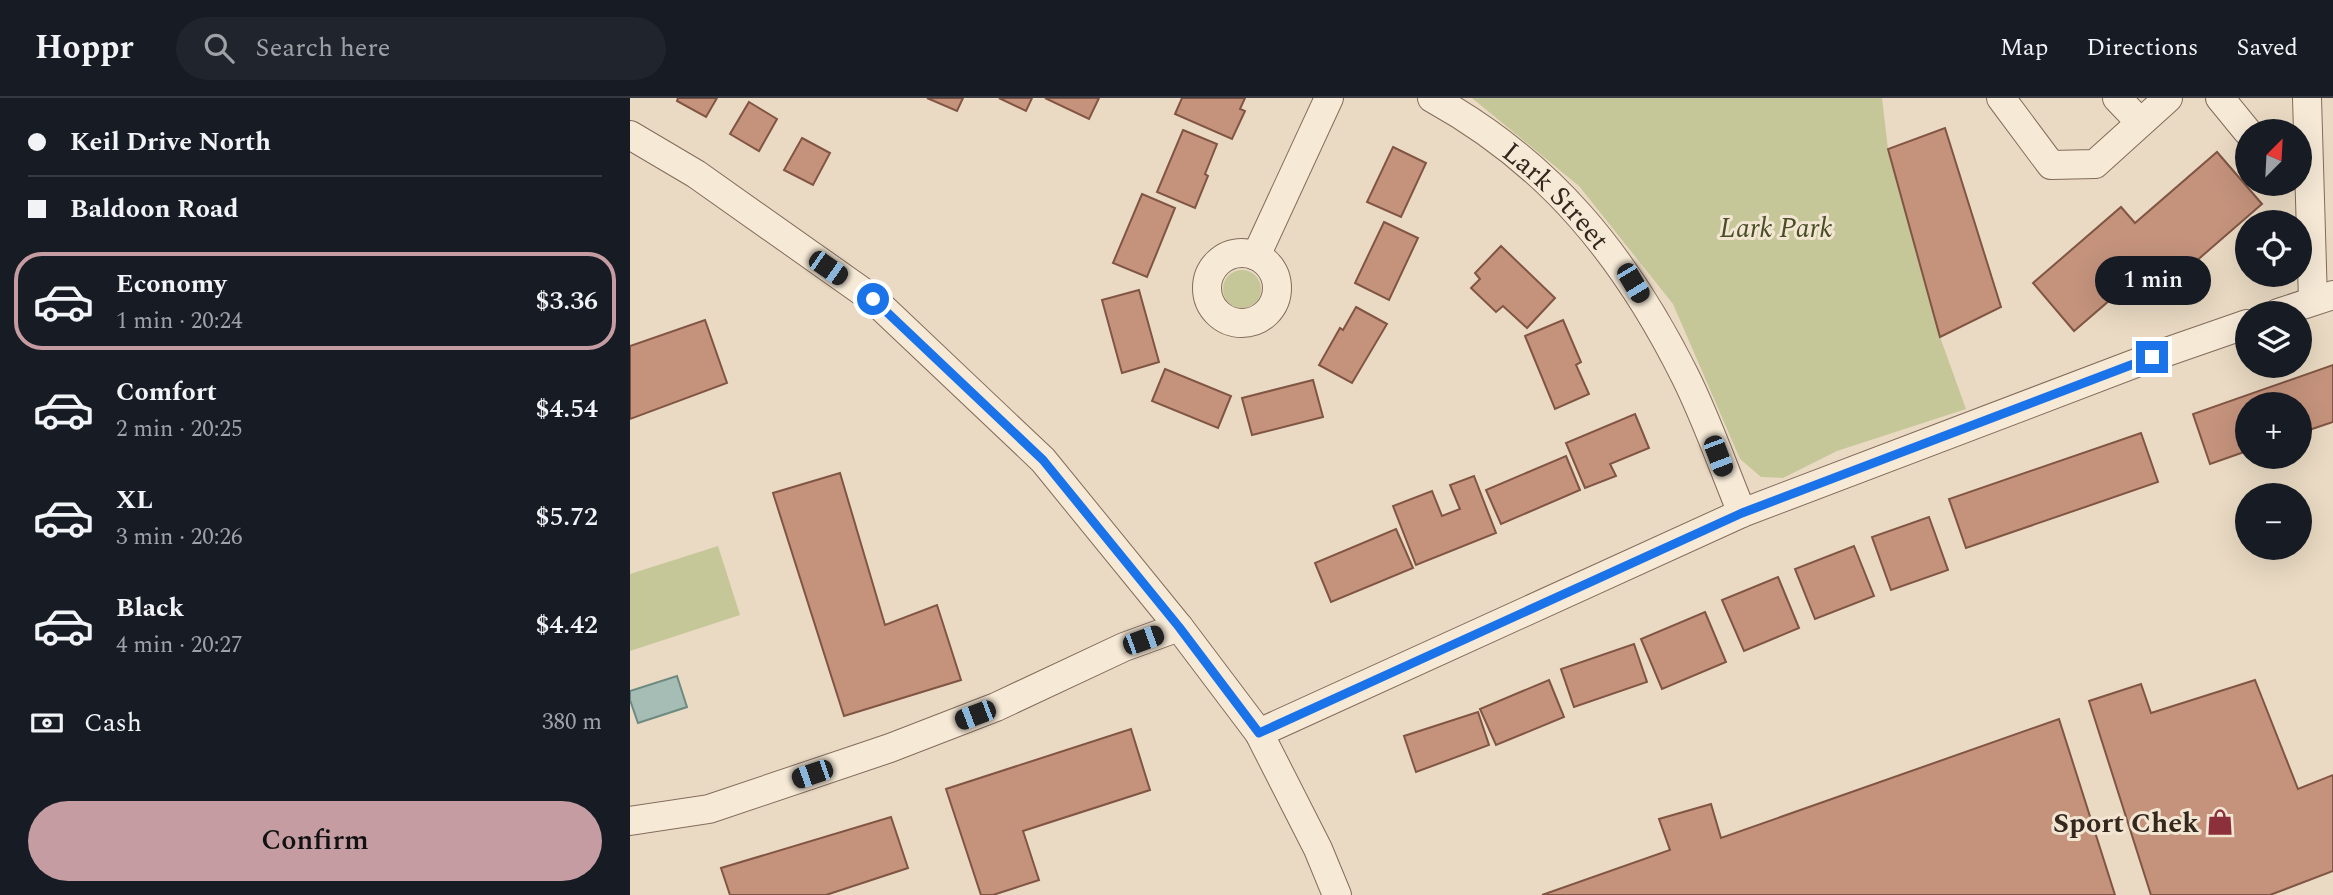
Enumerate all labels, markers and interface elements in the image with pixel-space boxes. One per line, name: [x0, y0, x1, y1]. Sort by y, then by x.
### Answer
search box: [176, 17, 666, 80]
text: Hoppr: [35, 23, 134, 73]
text: Search here: [256, 28, 390, 68]
icon: search: [200, 29, 238, 67]
text: Map: [2000, 30, 2048, 66]
text: Directions: [2086, 30, 2198, 66]
text: Saved: [2236, 30, 2298, 66]
north arrow: [2235, 119, 2312, 196]
map controls: [2235, 119, 2312, 560]
text: Keil Drive North: [70, 122, 271, 162]
street label: Lark Street: [1492, 132, 1620, 260]
text: Baldoon Road: [70, 189, 239, 229]
park label: Lark Park: [1720, 207, 1832, 250]
button: locate: [2235, 210, 2312, 287]
car: [805, 247, 852, 289]
callout: 1 min: [2094, 256, 2210, 304]
car: [1614, 260, 1653, 306]
text: 1 min: [2123, 263, 2183, 298]
text: Economy: [116, 264, 226, 304]
icon: car: [32, 270, 95, 333]
text: $3.36: [535, 281, 598, 321]
route start: [857, 283, 889, 315]
button: layers: [2235, 301, 2312, 378]
text: 1 min · 20:24: [116, 304, 243, 339]
route end: [2136, 341, 2168, 373]
text: Comfort: [116, 372, 217, 412]
icon: car: [32, 378, 95, 441]
text: $4.54: [535, 389, 598, 429]
button: +: [2235, 392, 2312, 469]
text: 2 min · 20:25: [116, 412, 243, 447]
car: [1701, 433, 1736, 479]
text: XL: [116, 480, 153, 520]
button: −: [2235, 483, 2312, 560]
icon: car: [32, 486, 95, 549]
text: $5.72: [535, 497, 598, 537]
text: 3 min · 20:26: [116, 520, 243, 555]
text: Black: [116, 588, 184, 628]
icon: car: [32, 594, 95, 657]
text: $4.42: [535, 605, 598, 645]
car: [1120, 623, 1167, 657]
text: 4 min · 20:27: [116, 628, 243, 663]
car: [952, 698, 999, 732]
text: Cash: [84, 703, 142, 743]
icon: cash: [28, 704, 66, 742]
text: 380 m: [542, 705, 602, 740]
car: [789, 757, 836, 791]
button: Confirm: [28, 801, 602, 881]
place label: Sport Chek: [2053, 802, 2199, 845]
shop icon: Sport Chek: [2205, 807, 2235, 837]

